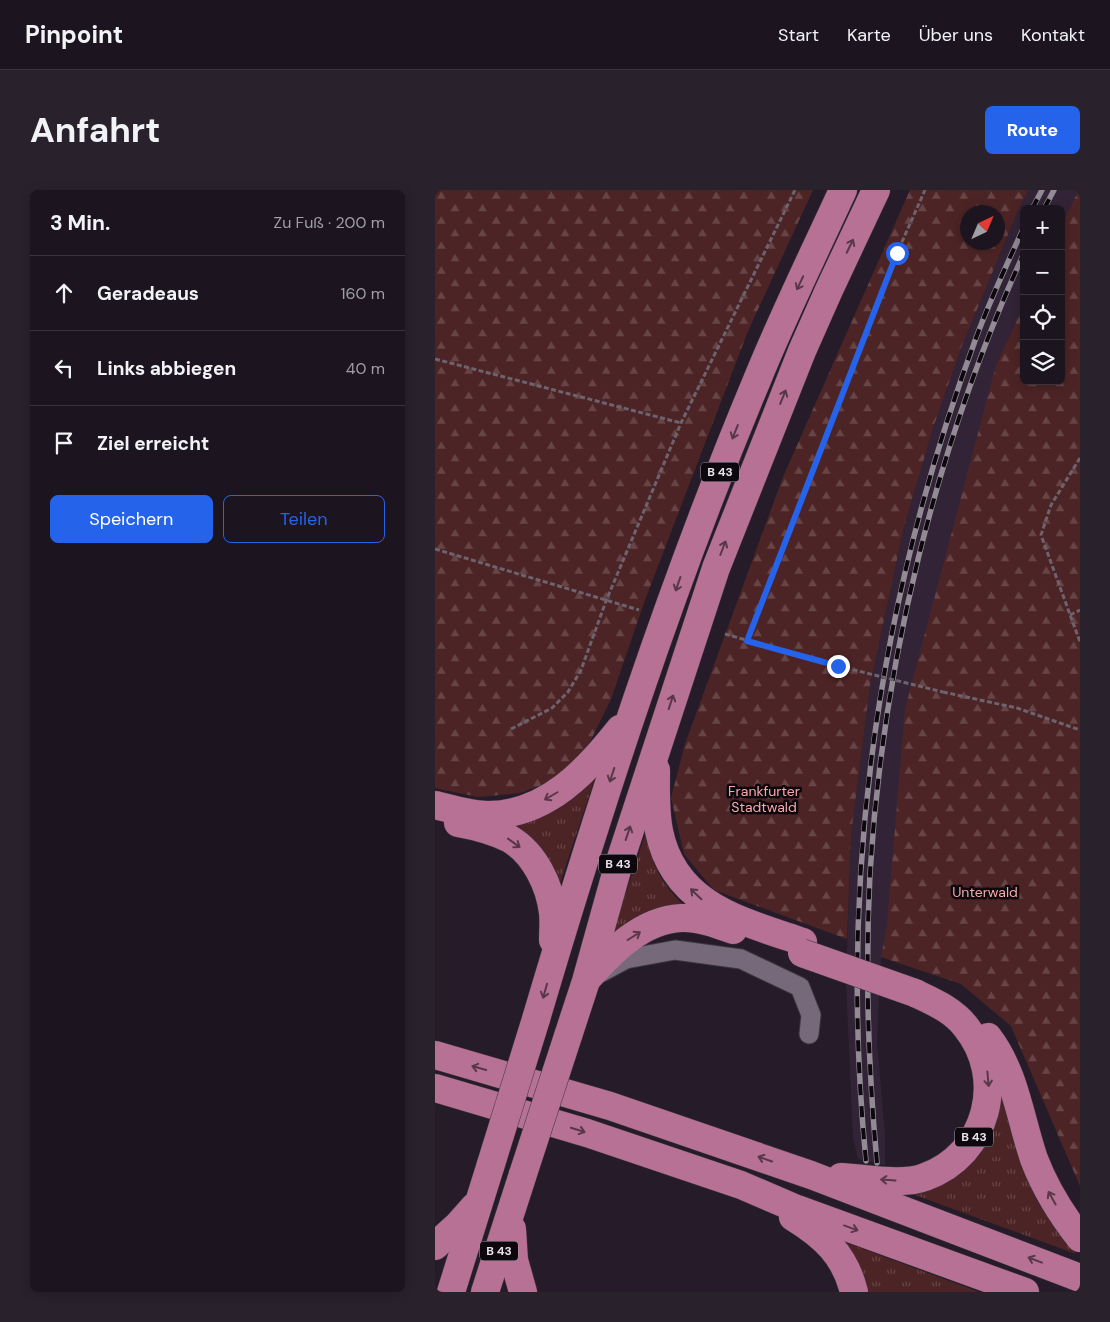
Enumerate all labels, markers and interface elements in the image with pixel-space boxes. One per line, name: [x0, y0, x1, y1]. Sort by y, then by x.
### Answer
text: Pinpoint: [25, 19, 123, 50]
text: Start: [778, 23, 819, 47]
text: Karte: [847, 23, 891, 47]
text: Über uns: [919, 23, 993, 47]
text: Kontakt: [1021, 23, 1085, 47]
button: Route: [985, 106, 1080, 154]
text: Anfahrt: [30, 107, 160, 153]
north arrow: [960, 205, 1005, 250]
map controls: [1020, 205, 1065, 385]
button: +: [1020, 205, 1065, 250]
text: 3 Min.: [50, 209, 110, 237]
text: Zu Fuß · 200 m: [274, 212, 385, 233]
one-way arrow: [845, 239, 855, 254]
route start: [886, 242, 909, 265]
button: −: [1020, 250, 1065, 295]
one-way arrow: [795, 275, 805, 290]
icon: ahead: [50, 279, 78, 307]
text: Geradeaus: [97, 281, 199, 306]
text: 160 m: [341, 283, 385, 304]
button: locate: [1020, 295, 1065, 340]
button: layers: [1020, 340, 1065, 385]
icon: left: [50, 354, 78, 382]
text: Links abbiegen: [97, 356, 236, 381]
text: 40 m: [346, 358, 385, 379]
one-way arrow: [779, 390, 789, 405]
one-way arrow: [730, 424, 740, 439]
icon: arrive: [50, 429, 78, 457]
text: Ziel erreicht: [97, 431, 209, 456]
road number: B 43: [701, 462, 739, 482]
button: Speichern: [50, 495, 213, 543]
button: Teilen: [223, 495, 385, 543]
one-way arrow: [719, 541, 728, 556]
one-way arrow: [673, 576, 682, 591]
route end: [827, 655, 850, 678]
one-way arrow: [667, 695, 676, 710]
one-way arrow: [607, 766, 617, 782]
park label: Frankfurter Stadtwald: [728, 782, 800, 816]
one-way arrow: [545, 792, 559, 802]
one-way arrow: [624, 826, 634, 842]
one-way arrow: [507, 838, 521, 848]
road number: B 43: [599, 854, 637, 874]
park label: Unterwald: [952, 883, 1018, 901]
one-way arrow: [689, 888, 702, 900]
one-way arrow: [626, 930, 640, 940]
one-way arrow: [539, 982, 549, 998]
one-way arrow: [472, 1062, 488, 1072]
one-way arrow: [983, 1071, 992, 1087]
one-way arrow: [569, 1126, 585, 1136]
road number: B 43: [955, 1128, 993, 1146]
one-way arrow: [758, 1154, 773, 1163]
one-way arrow: [881, 1175, 897, 1184]
one-way arrow: [1047, 1192, 1057, 1206]
one-way arrow: [843, 1224, 859, 1233]
road number: B 43: [480, 1242, 518, 1260]
one-way arrow: [1027, 1255, 1043, 1264]

